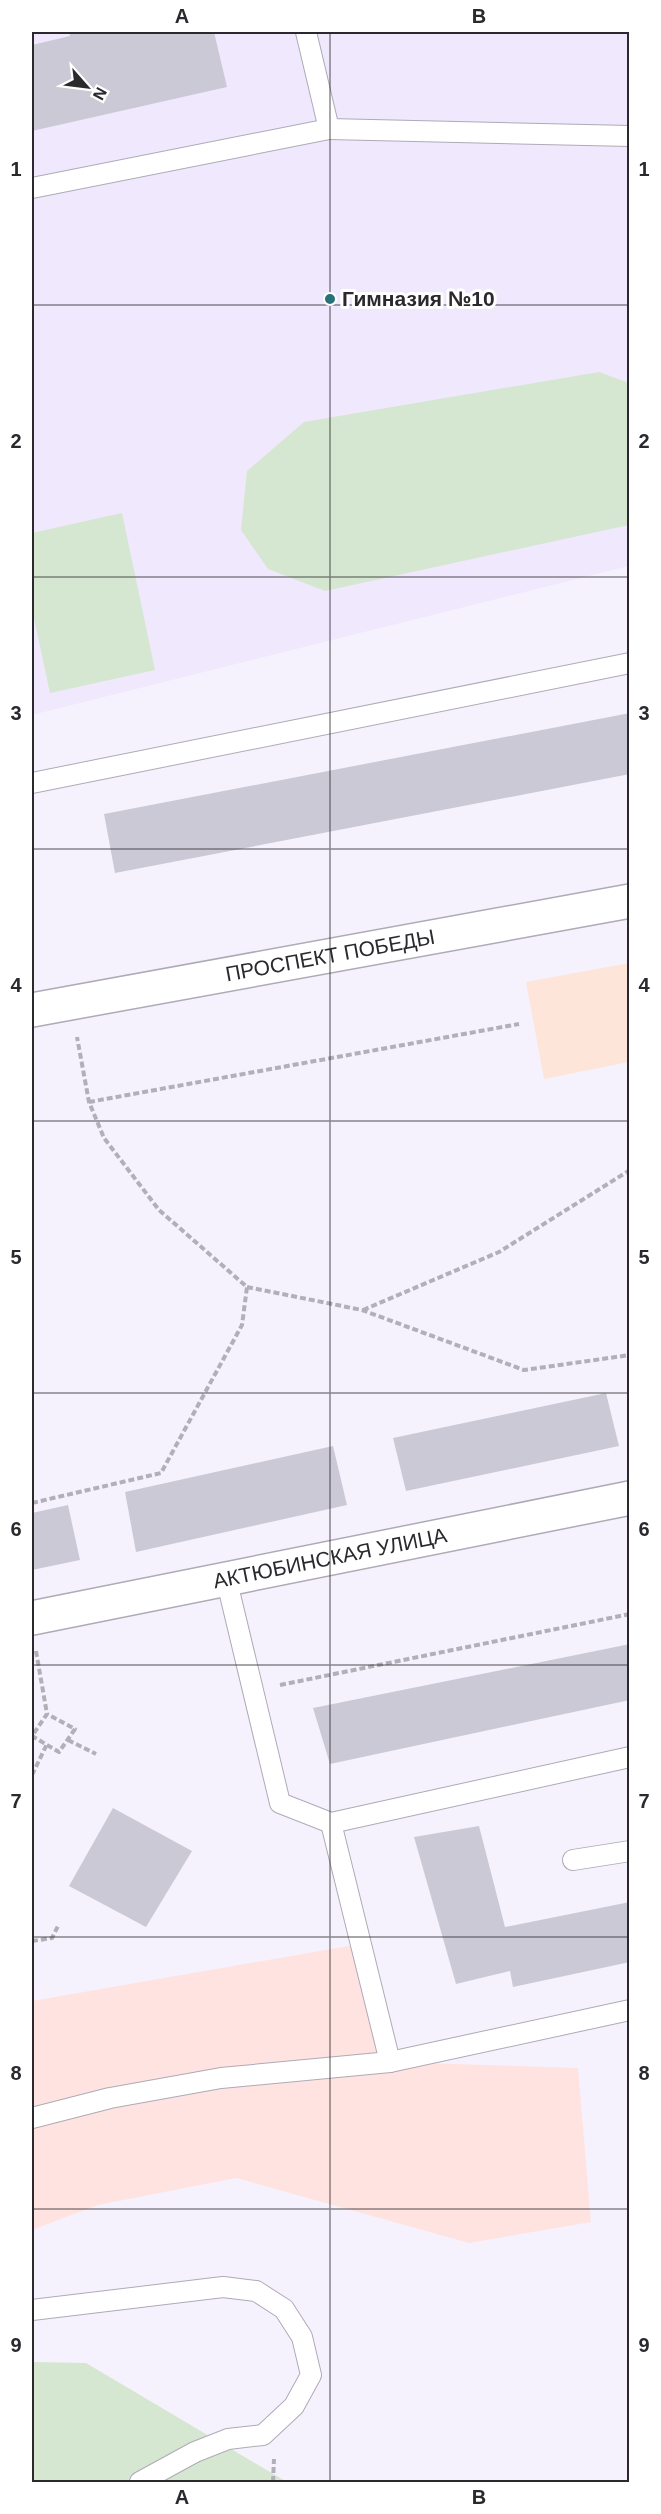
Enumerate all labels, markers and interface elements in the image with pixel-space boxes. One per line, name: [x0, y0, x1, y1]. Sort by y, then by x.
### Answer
text: A: [175, 5, 189, 27]
text: B: [472, 5, 486, 27]
north arrow: [57, 57, 117, 117]
text: N: [90, 85, 110, 103]
text: 1: [10, 158, 22, 180]
text: 1: [638, 158, 650, 180]
place label: Гимназия №10: [342, 287, 495, 310]
marker: Гимназия №10: [323, 292, 337, 306]
text: 2: [10, 430, 22, 452]
text: 2: [638, 430, 650, 452]
text: 3: [10, 702, 22, 724]
text: 3: [638, 702, 650, 724]
street label: ПРОСПЕКТ ПОБЕДЫ: [224, 925, 436, 986]
text: 4: [10, 974, 22, 996]
text: 4: [638, 974, 650, 996]
text: 5: [10, 1246, 22, 1268]
text: 5: [638, 1246, 650, 1268]
text: 6: [10, 1518, 22, 1540]
text: 6: [638, 1518, 650, 1540]
street label: АКТЮБИНСКАЯ УЛИЦА: [211, 1523, 449, 1592]
text: 7: [10, 1790, 22, 1812]
text: 7: [638, 1790, 650, 1812]
text: 8: [10, 2062, 22, 2084]
text: 8: [638, 2062, 650, 2084]
text: 9: [10, 2334, 22, 2356]
text: 9: [638, 2334, 650, 2356]
text: A: [175, 2486, 189, 2508]
text: B: [472, 2486, 486, 2508]

